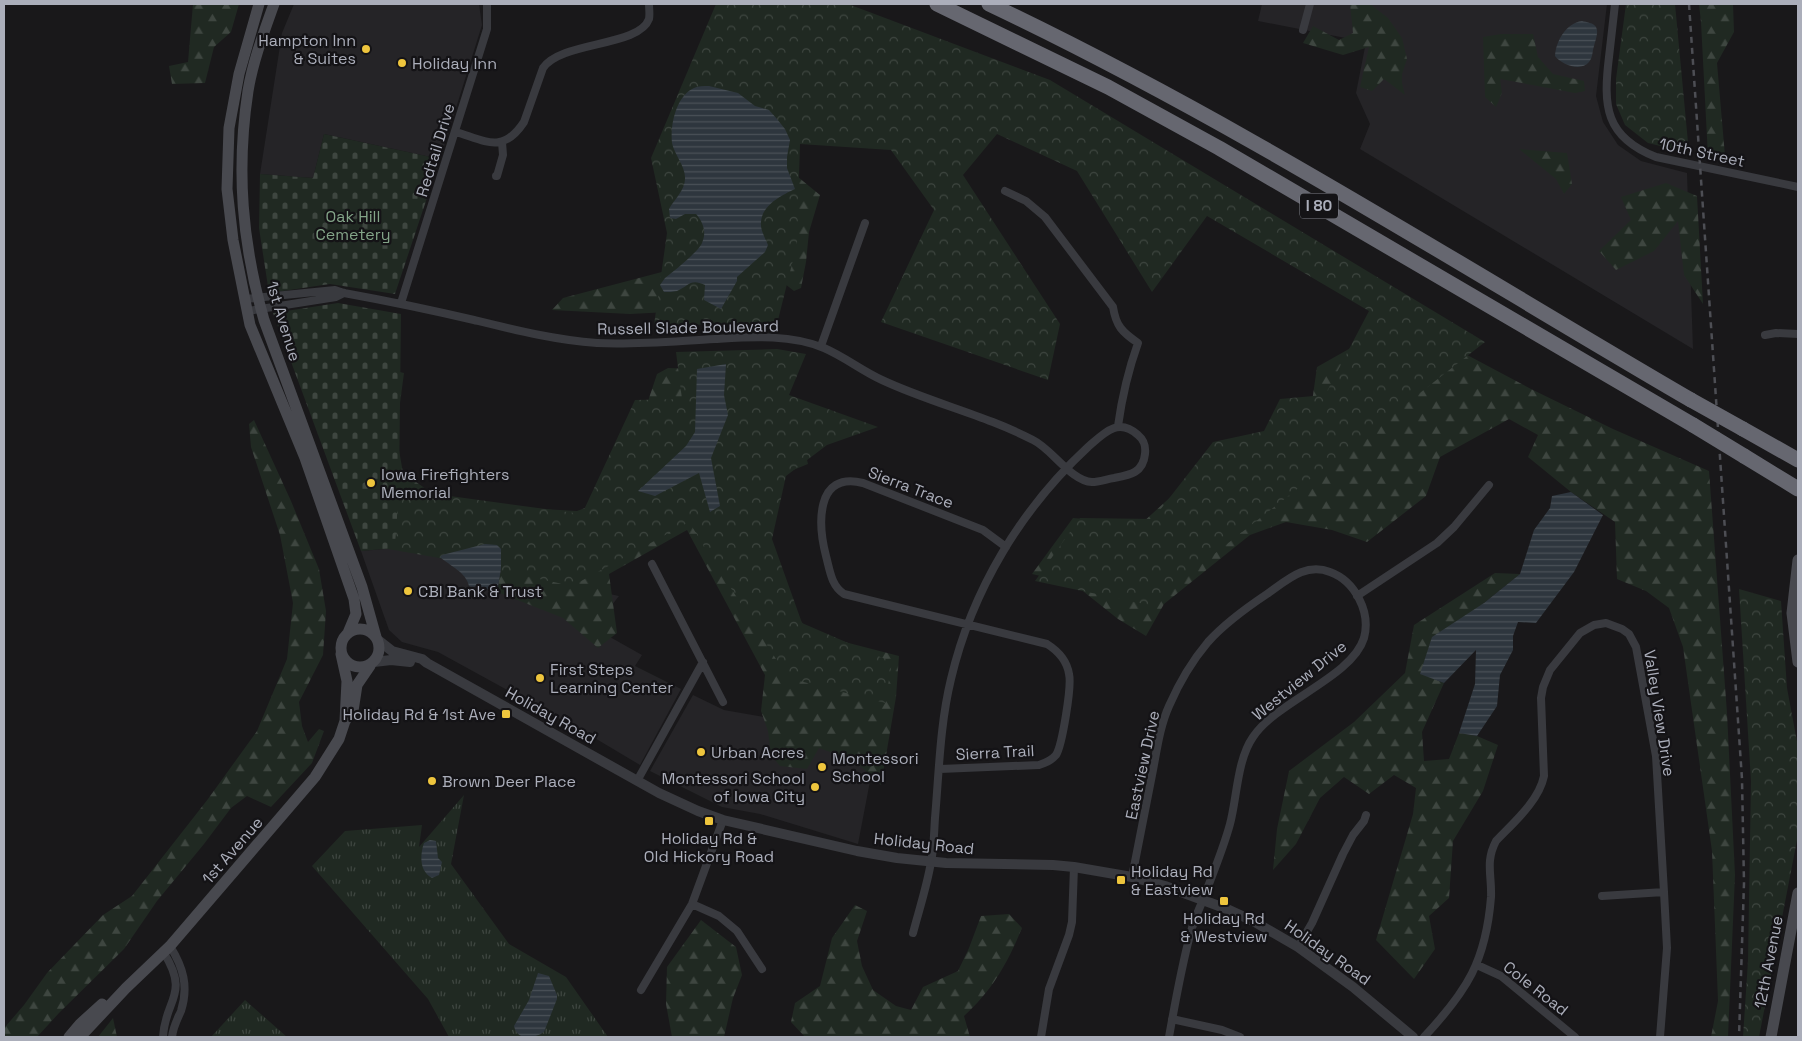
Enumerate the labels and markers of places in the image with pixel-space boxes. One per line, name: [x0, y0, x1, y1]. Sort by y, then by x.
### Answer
place label: Hampton Inn & Suites: [258, 30, 356, 69]
marker: Hampton Inn & Suites: [360, 43, 372, 55]
place label: Holiday Inn: [412, 53, 497, 74]
marker: Holiday Inn: [396, 57, 408, 69]
place label: Iowa Firefighters Memorial: [381, 464, 509, 503]
marker: Iowa Firefighters Memorial: [365, 477, 377, 489]
place label: CBI Bank & Trust: [418, 581, 542, 602]
marker: CBI Bank & Trust: [402, 585, 414, 597]
place label: First Steps Learning Center: [550, 659, 673, 698]
marker: First Steps Learning Center: [534, 672, 546, 684]
place label: Holiday Rd & 1st Ave: [343, 704, 496, 725]
marker: Holiday Rd & 1st Ave: [500, 708, 512, 720]
place label: Urban Acres: [711, 742, 804, 763]
marker: Urban Acres: [695, 746, 707, 758]
place label: Montessori School: [832, 748, 919, 787]
marker: Montessori School: [816, 761, 828, 773]
place label: Montessori School of Iowa City: [661, 768, 805, 807]
place label: Brown Deer Place: [442, 771, 576, 792]
marker: Brown Deer Place: [426, 775, 438, 787]
marker: Montessori School of Iowa City: [809, 781, 821, 793]
marker: Holiday Rd & Old Hickory Road: [703, 815, 715, 827]
place label: Holiday Rd & Old Hickory Road: [644, 828, 774, 867]
place label: Holiday Rd & Eastview: [1131, 861, 1213, 900]
marker: Holiday Rd & Eastview: [1115, 874, 1127, 886]
marker: Holiday Rd & Westview: [1218, 895, 1230, 907]
place label: Holiday Rd & Westview: [1180, 908, 1268, 947]

